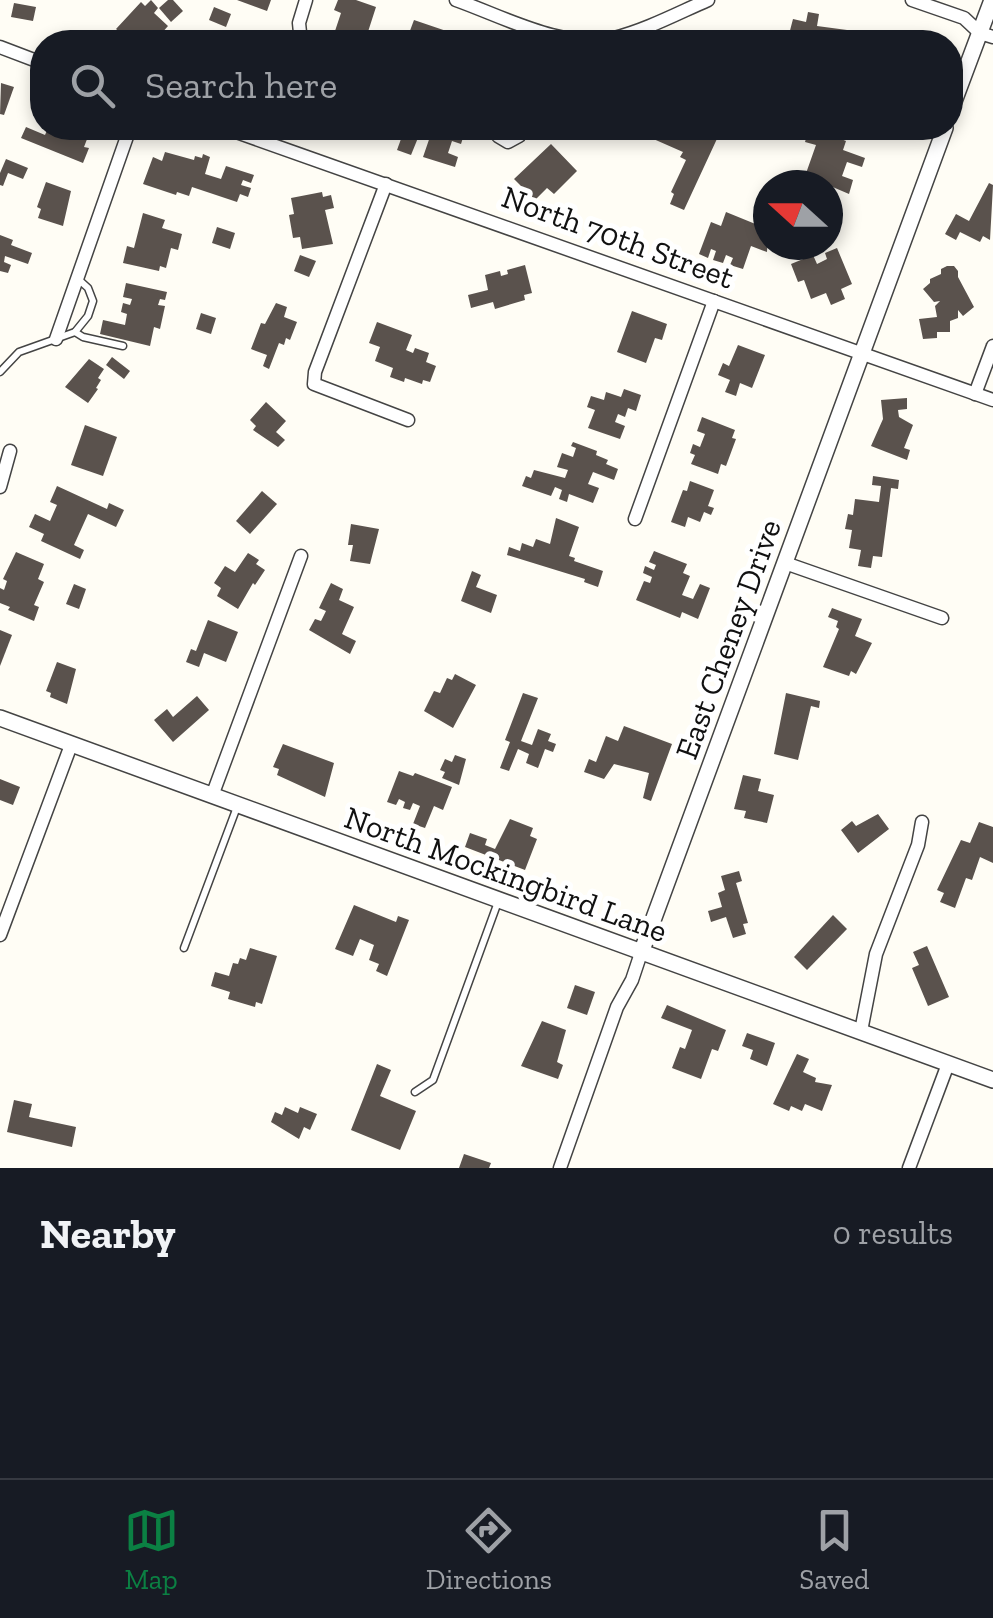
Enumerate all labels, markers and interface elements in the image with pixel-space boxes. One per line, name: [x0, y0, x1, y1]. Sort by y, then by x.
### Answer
search box: [30, 30, 963, 140]
icon: search: [65, 58, 120, 113]
text: Search here: [145, 62, 337, 108]
north arrow: [753, 170, 843, 260]
street label: North 70th Street: [497, 177, 739, 297]
street label: East Cheney Drive: [667, 514, 789, 764]
street label: North Mockingbird Lane: [340, 798, 672, 950]
text: Nearby: [40, 1208, 176, 1259]
text: 0 results: [832, 1214, 953, 1252]
tab: Map: [124, 1503, 179, 1596]
tab: Directions: [426, 1503, 552, 1596]
tab: Saved: [799, 1503, 869, 1596]

